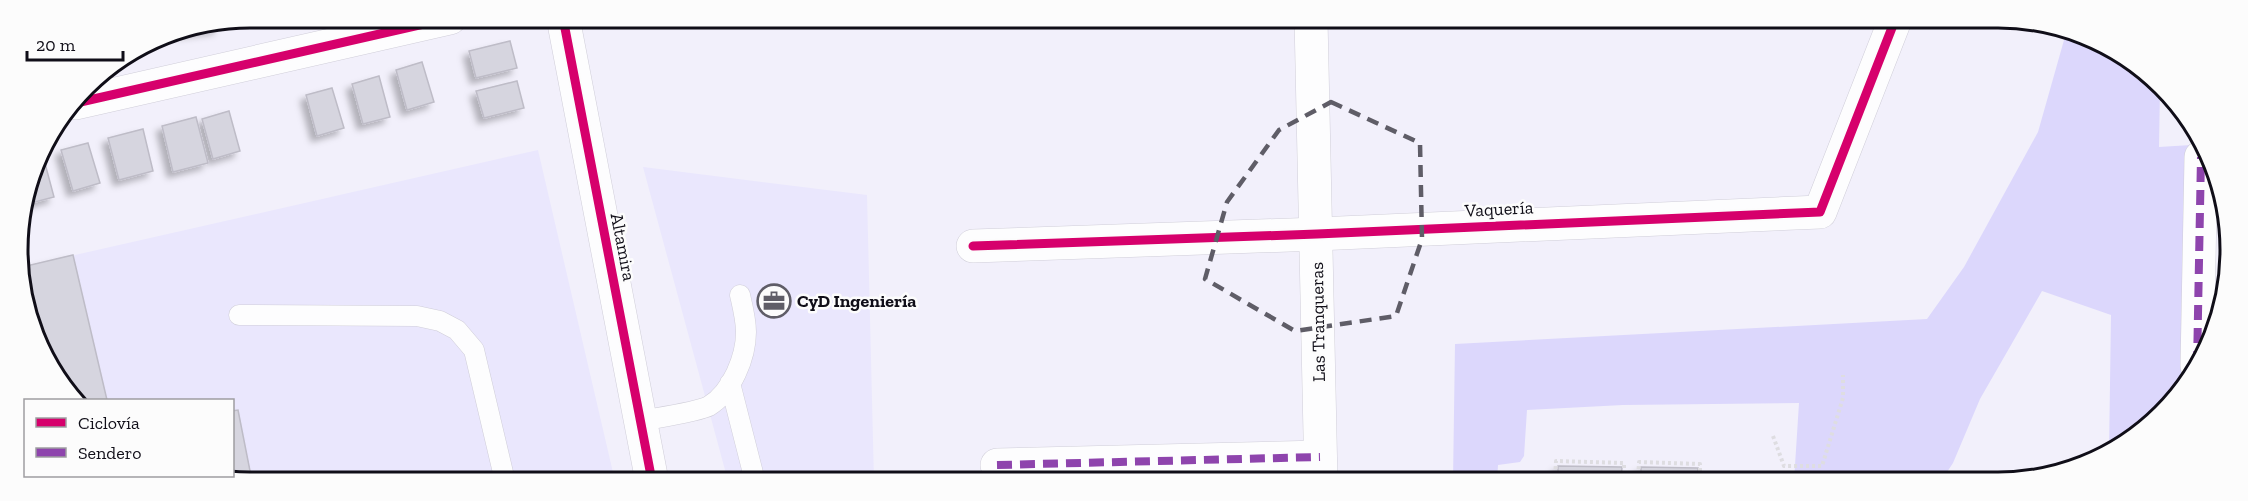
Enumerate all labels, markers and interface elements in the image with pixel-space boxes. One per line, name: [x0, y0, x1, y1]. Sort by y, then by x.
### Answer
scale bar: [27, 24, 123, 62]
text: 20 m: [36, 34, 76, 56]
street label: Vaquería: [1463, 196, 1534, 222]
street label: Altamira: [606, 211, 640, 283]
street label: Las Tranqueras: [1306, 262, 1330, 382]
office icon: CyD Ingeniería: [756, 283, 792, 319]
place label: CyD Ingeniería: [797, 290, 916, 312]
legend: [24, 399, 234, 477]
text: Ciclovía: [78, 412, 140, 434]
text: Sendero: [78, 442, 142, 464]

